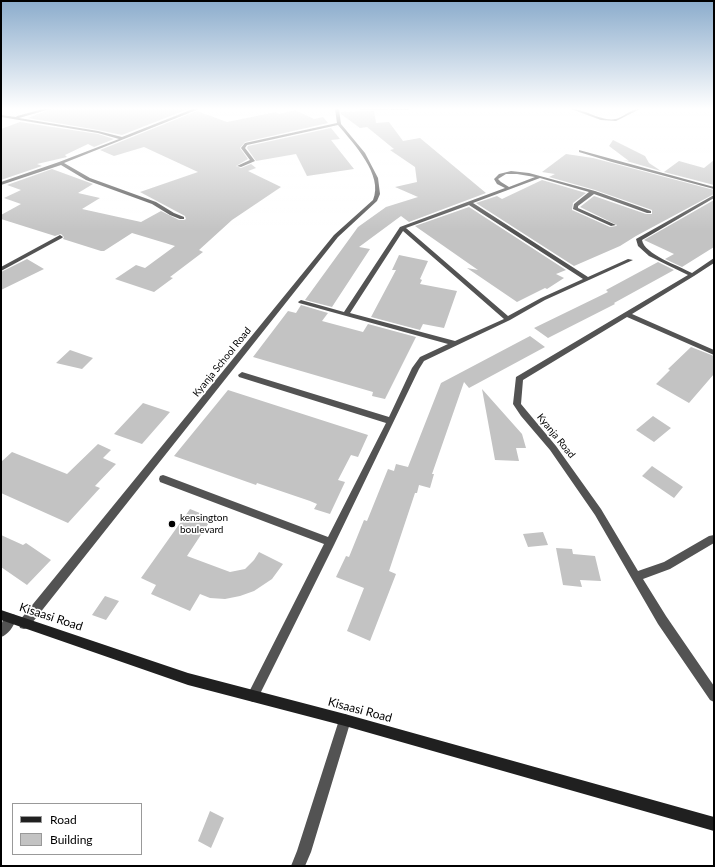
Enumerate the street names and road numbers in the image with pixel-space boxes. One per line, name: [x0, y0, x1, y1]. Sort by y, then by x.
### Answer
street label: Kyanja School Road: [190, 325, 254, 399]
street label: Kyanja Road: [534, 411, 578, 461]
street label: Kisaasi Road: [18, 600, 84, 634]
street label: Kisaasi Road: [326, 695, 394, 725]

